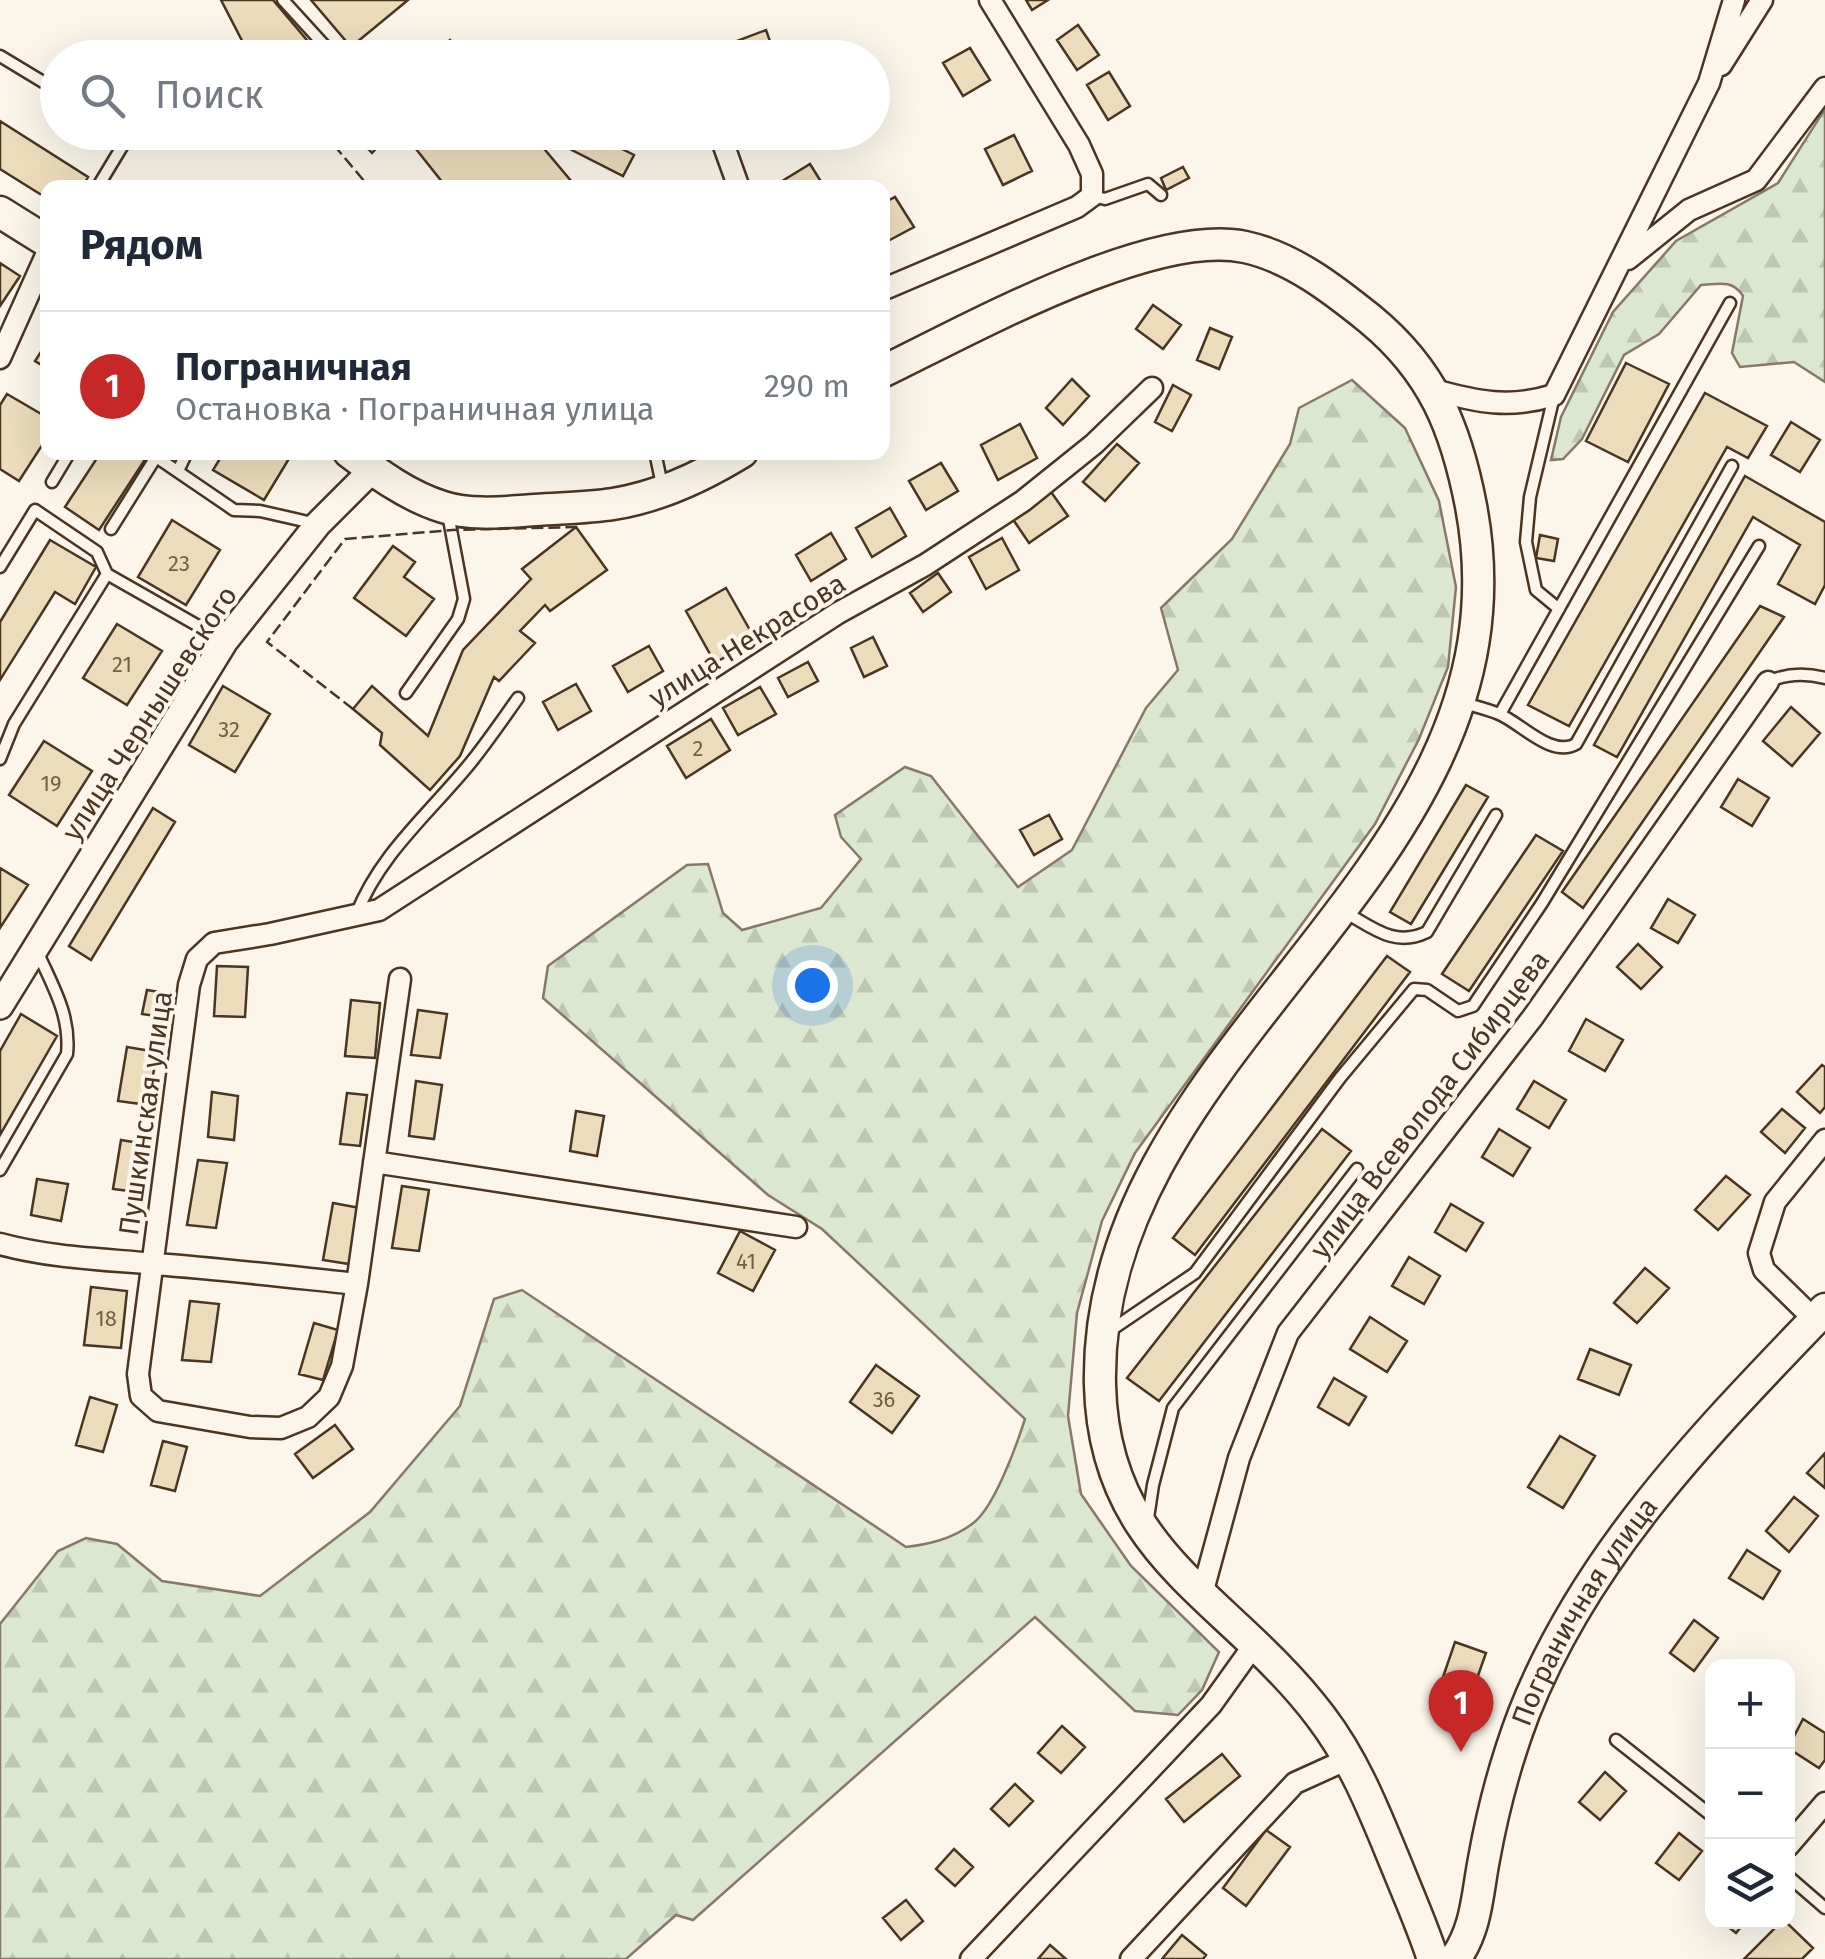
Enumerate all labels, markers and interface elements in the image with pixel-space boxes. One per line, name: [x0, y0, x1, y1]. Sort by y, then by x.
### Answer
search box: [40, 40, 890, 150]
icon: search: [75, 68, 130, 123]
text: Поиск: [155, 72, 264, 118]
text: Рядом: [80, 220, 203, 270]
text: Пограничная: [175, 344, 412, 390]
text: 1: [105, 367, 120, 405]
text: 290 m: [764, 367, 850, 405]
text: Остановка · Пограничная улица: [175, 390, 655, 428]
house number: 23: [168, 550, 190, 577]
street label: улица Некрасова: [643, 567, 852, 714]
street label: улица Чернышевского: [55, 580, 244, 847]
house number: 21: [112, 651, 132, 678]
house number: 32: [218, 716, 240, 743]
house number: 2: [693, 735, 703, 762]
house number: 19: [40, 770, 62, 797]
street label: улица Всеволода Сибирцева: [1303, 944, 1556, 1265]
your location: [787, 960, 838, 1011]
street label: Пушкинская улица: [112, 989, 179, 1237]
house number: 41: [736, 1248, 756, 1275]
house number: 18: [95, 1305, 117, 1332]
house number: 36: [873, 1386, 895, 1413]
street label: Пограничная улица: [1505, 1491, 1665, 1730]
map controls: [1705, 1659, 1795, 1929]
button: +: [1705, 1659, 1795, 1749]
pin: 1: [1428, 1670, 1494, 1752]
button: −: [1705, 1749, 1795, 1839]
button: layers: [1705, 1839, 1795, 1929]

